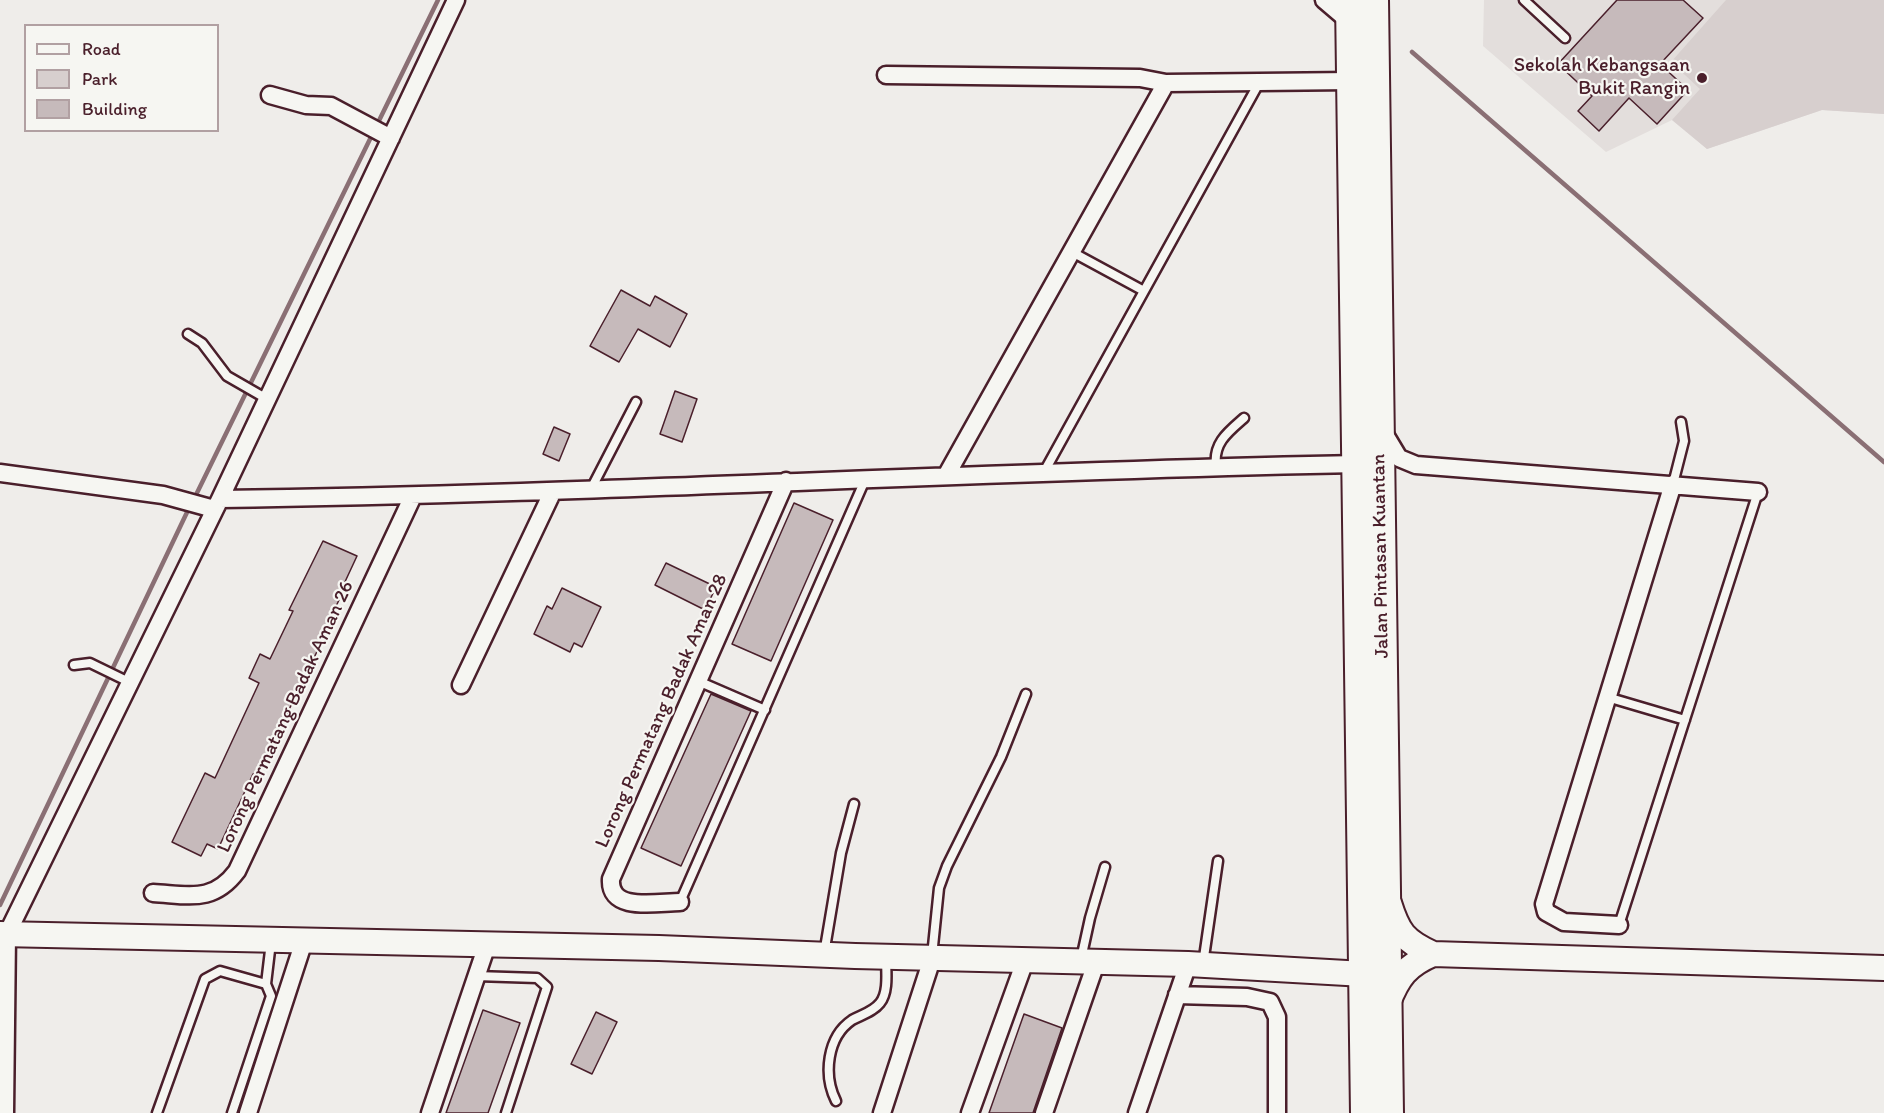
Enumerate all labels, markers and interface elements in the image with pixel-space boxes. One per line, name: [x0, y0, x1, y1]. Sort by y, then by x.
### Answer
legend: [24, 24, 219, 132]
text: Road: [82, 38, 121, 60]
place label: Sekolah Kebangsaan Bukit Rangin: [1514, 54, 1690, 101]
text: Park: [82, 68, 117, 90]
marker: Sekolah Kebangsaan Bukit Rangin: [1695, 71, 1709, 85]
text: Building: [82, 98, 147, 120]
street label: Jalan Pintasan Kuantan: [1367, 453, 1395, 659]
street label: Lorong Permatang Badak Aman 28: [591, 570, 733, 852]
street label: Lorong Permatang Badak Aman 26: [212, 577, 360, 857]

